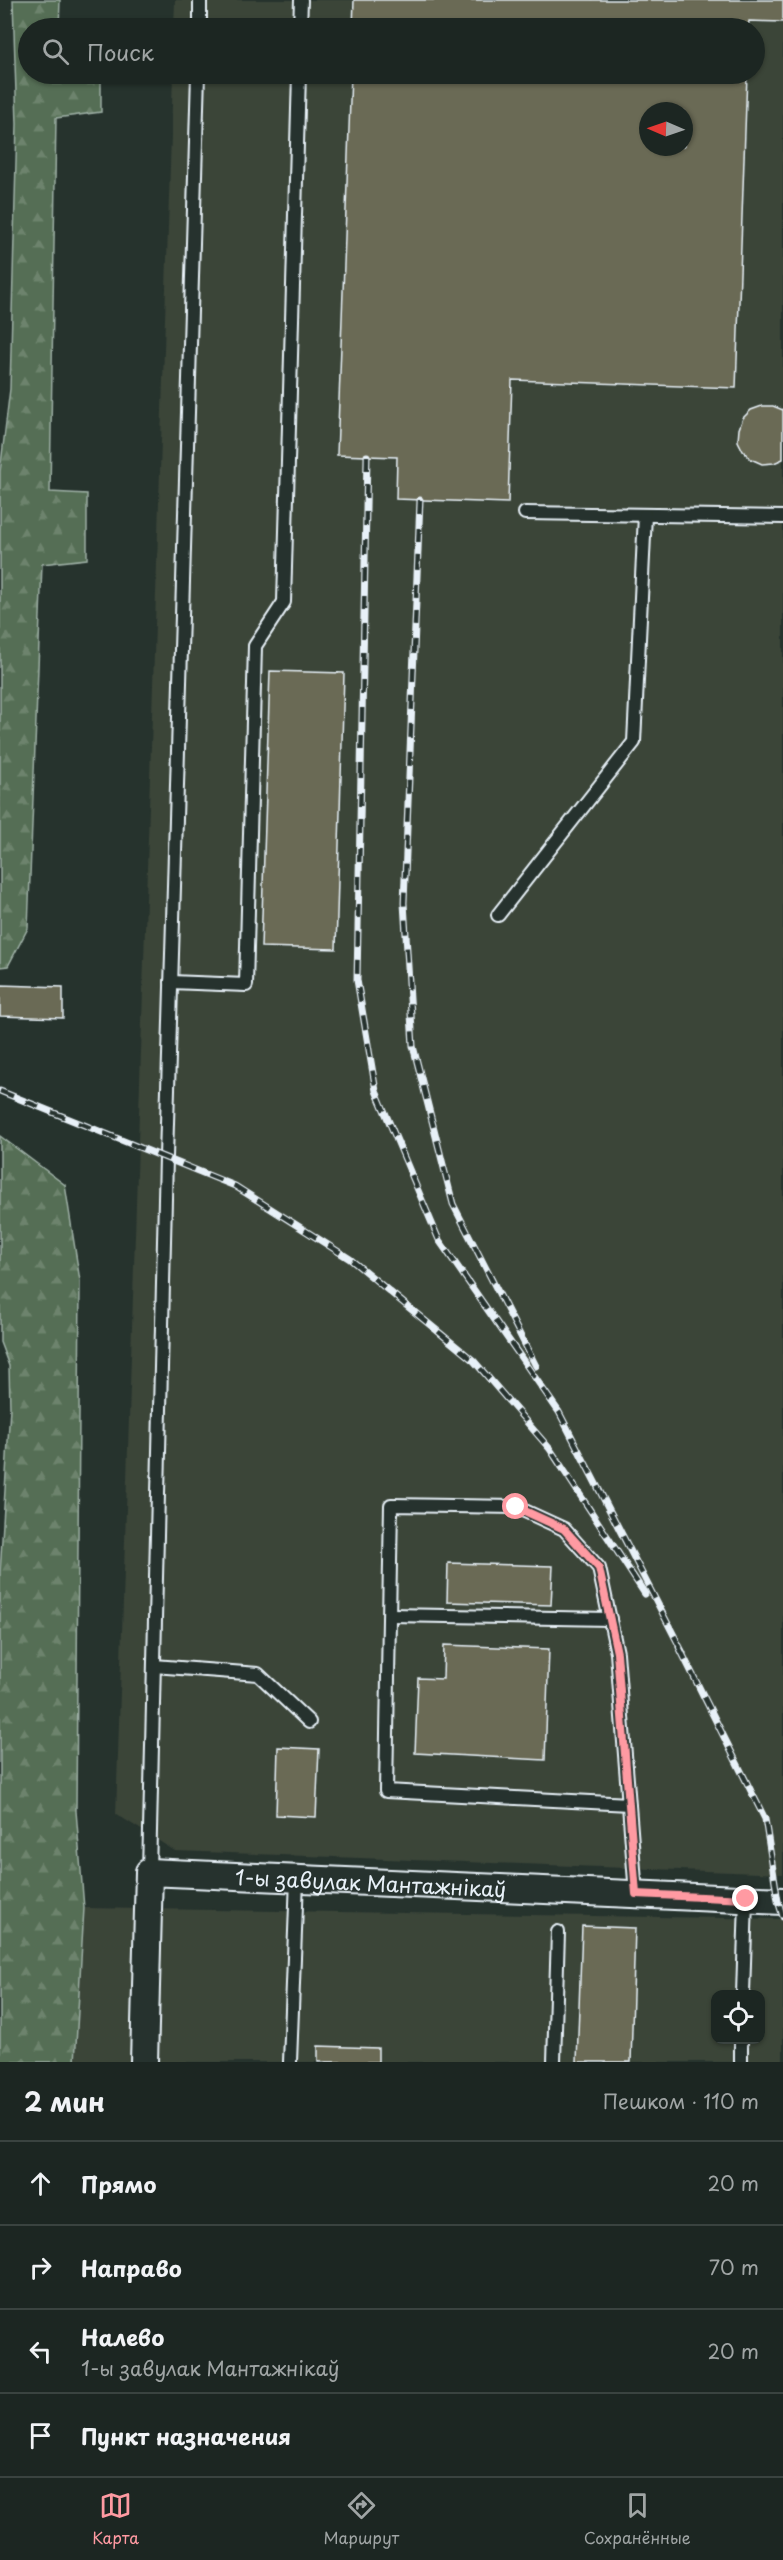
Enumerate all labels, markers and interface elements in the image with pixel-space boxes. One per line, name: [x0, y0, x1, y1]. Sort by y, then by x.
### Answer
search box: [18, 18, 765, 84]
icon: search: [39, 35, 72, 68]
text: Поиск: [87, 35, 154, 68]
north arrow: [639, 102, 693, 156]
route start: [502, 1493, 528, 1519]
street label: 1-ы завулак Мантажнікаў: [234, 1860, 507, 1904]
route end: [732, 1885, 758, 1911]
map controls: [711, 1990, 765, 2044]
button: locate: [711, 1990, 765, 2044]
text: 2 мин: [24, 2082, 105, 2121]
text: Пешком · 110 m: [603, 2086, 759, 2116]
icon: ahead: [24, 2167, 57, 2200]
text: Прямо: [81, 2167, 156, 2200]
text: 20 m: [707, 2168, 759, 2198]
icon: right: [24, 2251, 57, 2284]
text: Направо: [81, 2251, 182, 2284]
text: 70 m: [709, 2252, 759, 2282]
text: Налево: [81, 2320, 164, 2353]
icon: left: [24, 2335, 57, 2368]
text: 20 m: [707, 2336, 759, 2366]
text: 1-ы завулак Мантажнікаў: [81, 2353, 339, 2383]
icon: arrive: [24, 2419, 57, 2452]
text: Пункт назначения: [81, 2419, 291, 2452]
tab: Карта: [92, 2489, 139, 2549]
tab: Маршрут: [324, 2489, 399, 2549]
tab: Сохранённые: [584, 2489, 691, 2549]

